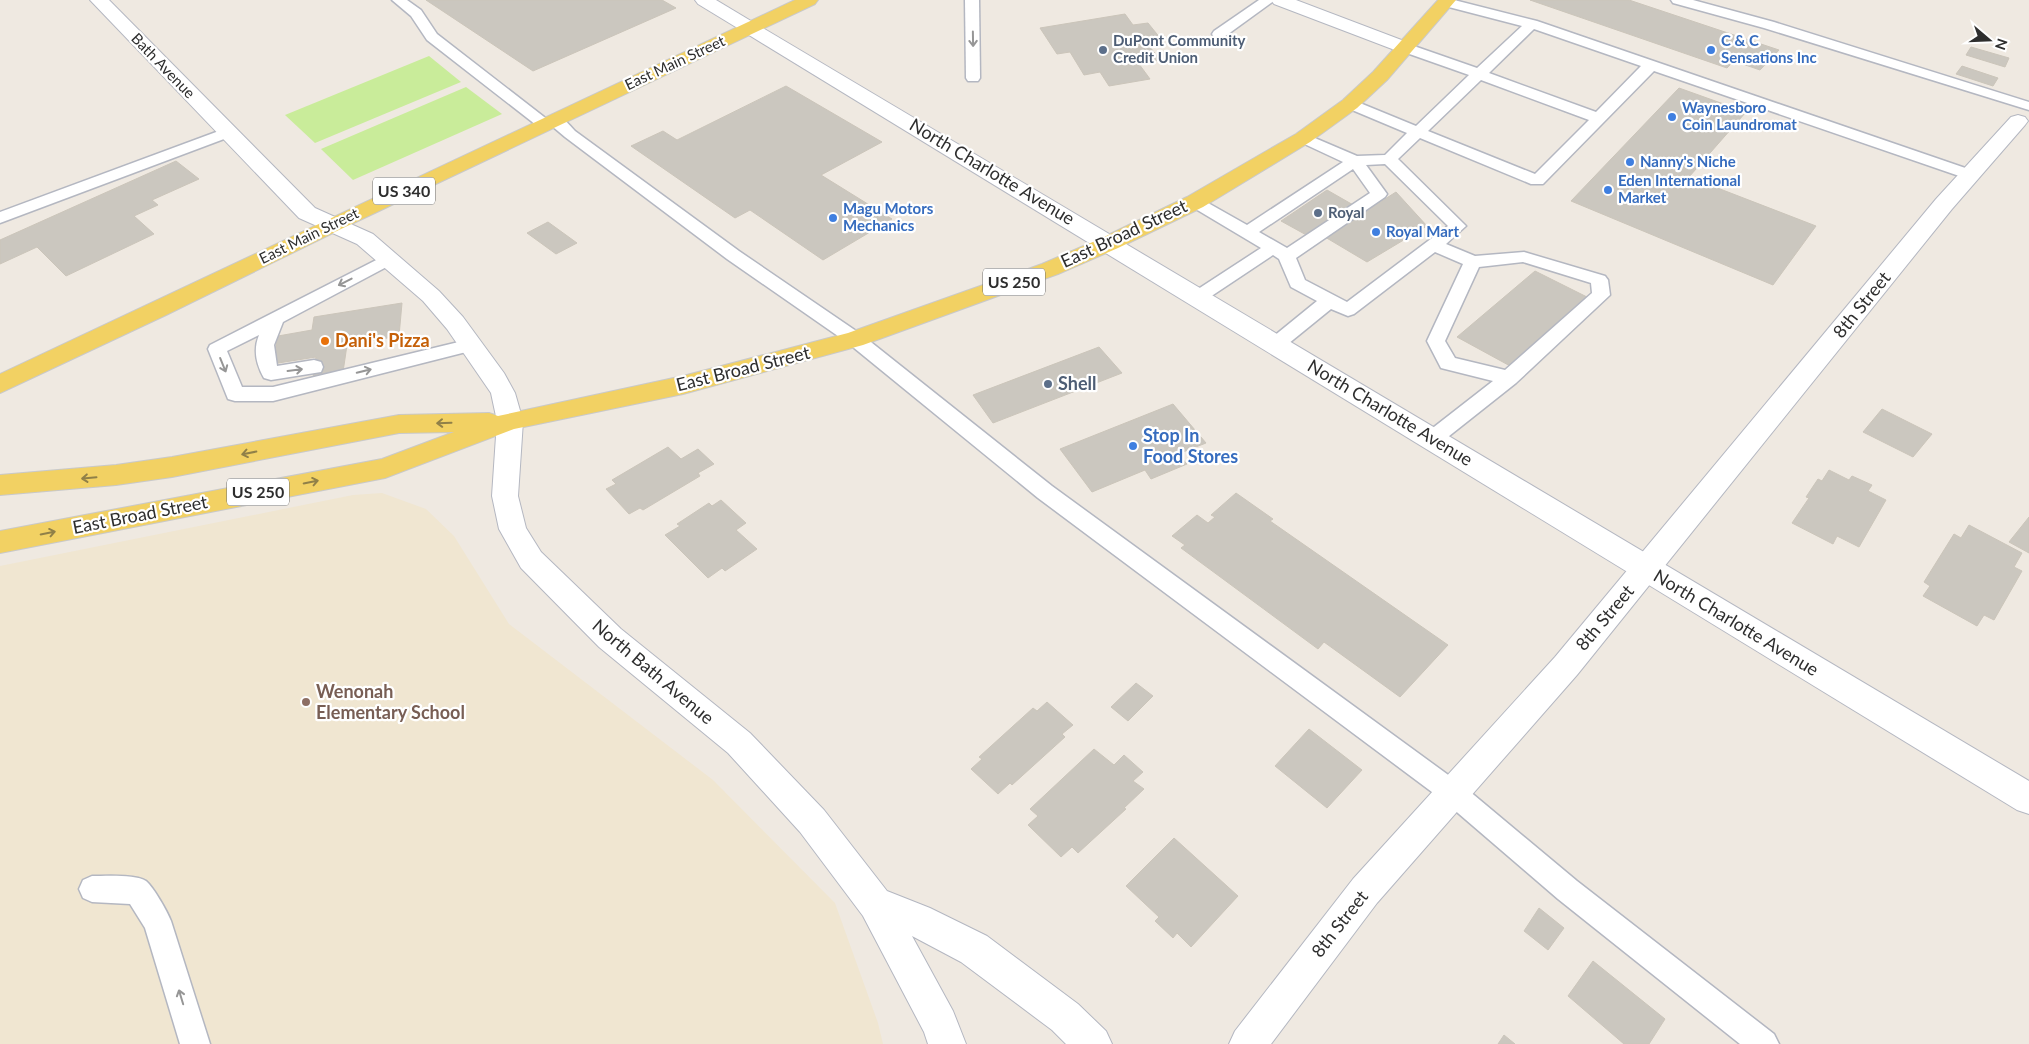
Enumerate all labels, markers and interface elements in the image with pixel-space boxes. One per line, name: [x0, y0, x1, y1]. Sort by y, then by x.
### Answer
north arrow: [1964, 15, 2014, 65]
street label: Bath Avenue: [128, 29, 199, 102]
street label: East Main Street: [622, 31, 728, 93]
one-way arrow: [968, 31, 977, 47]
place label: DuPont Community Credit Union: [1113, 31, 1246, 66]
place label: C & C Sensations Inc: [1721, 31, 1817, 66]
text: N: [1992, 37, 2012, 52]
marker: DuPont Community Credit Union: [1097, 44, 1109, 56]
marker: C & C Sensations Inc: [1705, 44, 1717, 56]
place label: Waynesboro Coin Laundromat: [1682, 98, 1797, 133]
marker: Waynesboro Coin Laundromat: [1666, 111, 1678, 123]
street label: North Charlotte Avenue: [906, 113, 1079, 229]
place label: Nanny's Niche: [1640, 152, 1736, 170]
marker: Nanny's Niche: [1624, 156, 1636, 168]
place label: Eden International Market: [1618, 171, 1741, 206]
road number: US 340: [373, 178, 435, 205]
marker: Eden International Market: [1602, 184, 1614, 196]
street label: East Broad Street: [1057, 194, 1191, 272]
place label: Magu Motors Mechanics: [843, 199, 934, 234]
street label: East Main Street: [256, 203, 362, 267]
place label: Royal: [1328, 203, 1365, 221]
marker: Royal: [1312, 207, 1324, 219]
marker: Magu Motors Mechanics: [827, 212, 839, 224]
place label: Royal Mart: [1386, 222, 1459, 240]
marker: Royal Mart: [1370, 226, 1382, 238]
street label: 8th Street: [1828, 266, 1895, 342]
road number: US 250: [983, 268, 1045, 296]
one-way arrow: [338, 278, 353, 287]
place label: Dani's Pizza: [335, 329, 430, 351]
marker: Dani's Pizza: [319, 335, 331, 347]
street label: East Broad Street: [674, 341, 812, 395]
street label: North Charlotte Avenue: [1304, 354, 1477, 470]
one-way arrow: [219, 357, 229, 372]
one-way arrow: [287, 365, 303, 375]
one-way arrow: [355, 366, 371, 375]
place label: Shell: [1058, 372, 1096, 394]
marker: Shell: [1042, 378, 1054, 390]
one-way arrow: [436, 418, 452, 428]
place label: Stop In Food Stores: [1143, 424, 1238, 467]
marker: Stop In Food Stores: [1127, 440, 1139, 452]
one-way arrow: [242, 448, 258, 458]
one-way arrow: [81, 473, 97, 482]
one-way arrow: [302, 477, 318, 487]
road number: US 250: [227, 478, 289, 506]
street label: East Broad Street: [70, 490, 210, 538]
one-way arrow: [39, 527, 55, 537]
street label: North Charlotte Avenue: [1650, 564, 1823, 680]
street label: 8th Street: [1570, 580, 1638, 655]
street label: North Bath Avenue: [588, 614, 719, 728]
place label: Wenonah Elementary School: [316, 680, 465, 723]
marker: Wenonah Elementary School: [300, 696, 312, 708]
street label: 8th Street: [1306, 885, 1373, 961]
one-way arrow: [175, 990, 185, 1006]

